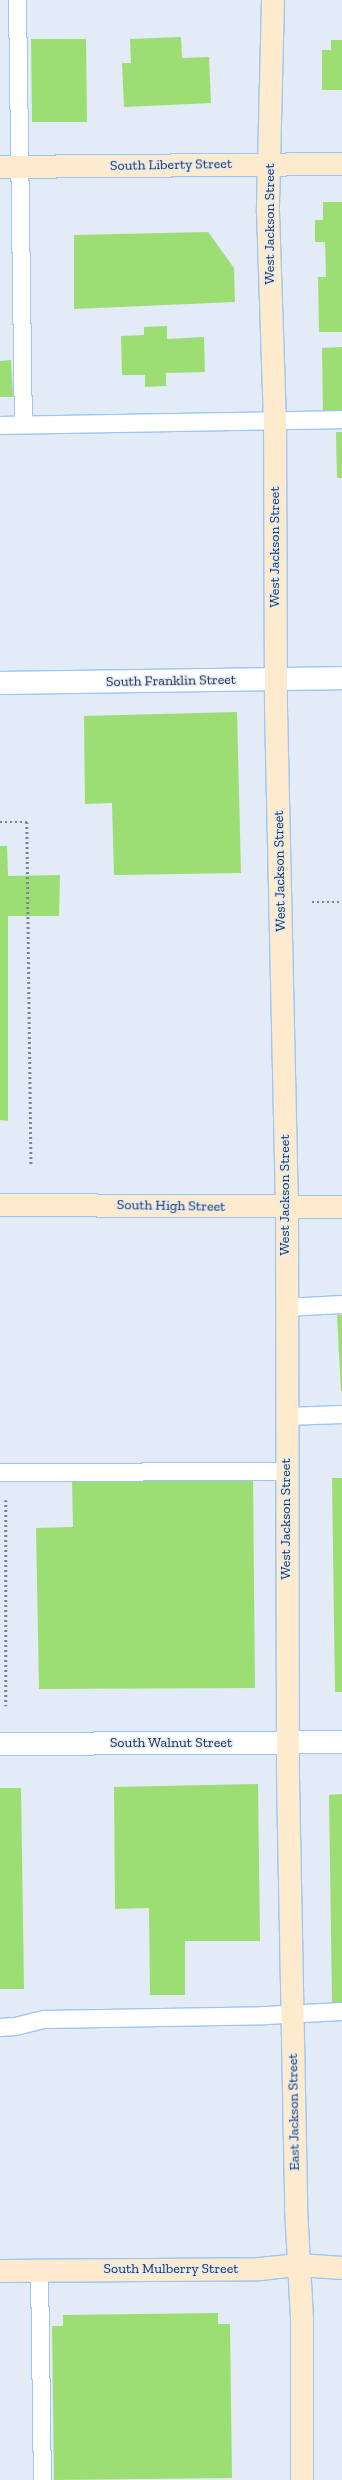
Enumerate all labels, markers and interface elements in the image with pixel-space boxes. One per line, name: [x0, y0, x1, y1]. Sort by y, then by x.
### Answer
street label: South Liberty Street: [110, 156, 232, 174]
street label: West Jackson Street: [262, 163, 278, 285]
street label: West Jackson Street: [267, 486, 283, 608]
street label: South Franklin Street: [106, 671, 236, 691]
street label: West Jackson Street: [271, 810, 289, 932]
street label: West Jackson Street: [277, 1134, 293, 1256]
street label: South High Street: [116, 1197, 226, 1215]
street label: West Jackson Street: [278, 1458, 294, 1580]
street label: South Walnut Street: [110, 1735, 232, 1751]
street label: East Jackson Street: [285, 2053, 303, 2171]
street label: South Mulberry Street: [103, 2261, 239, 2277]

